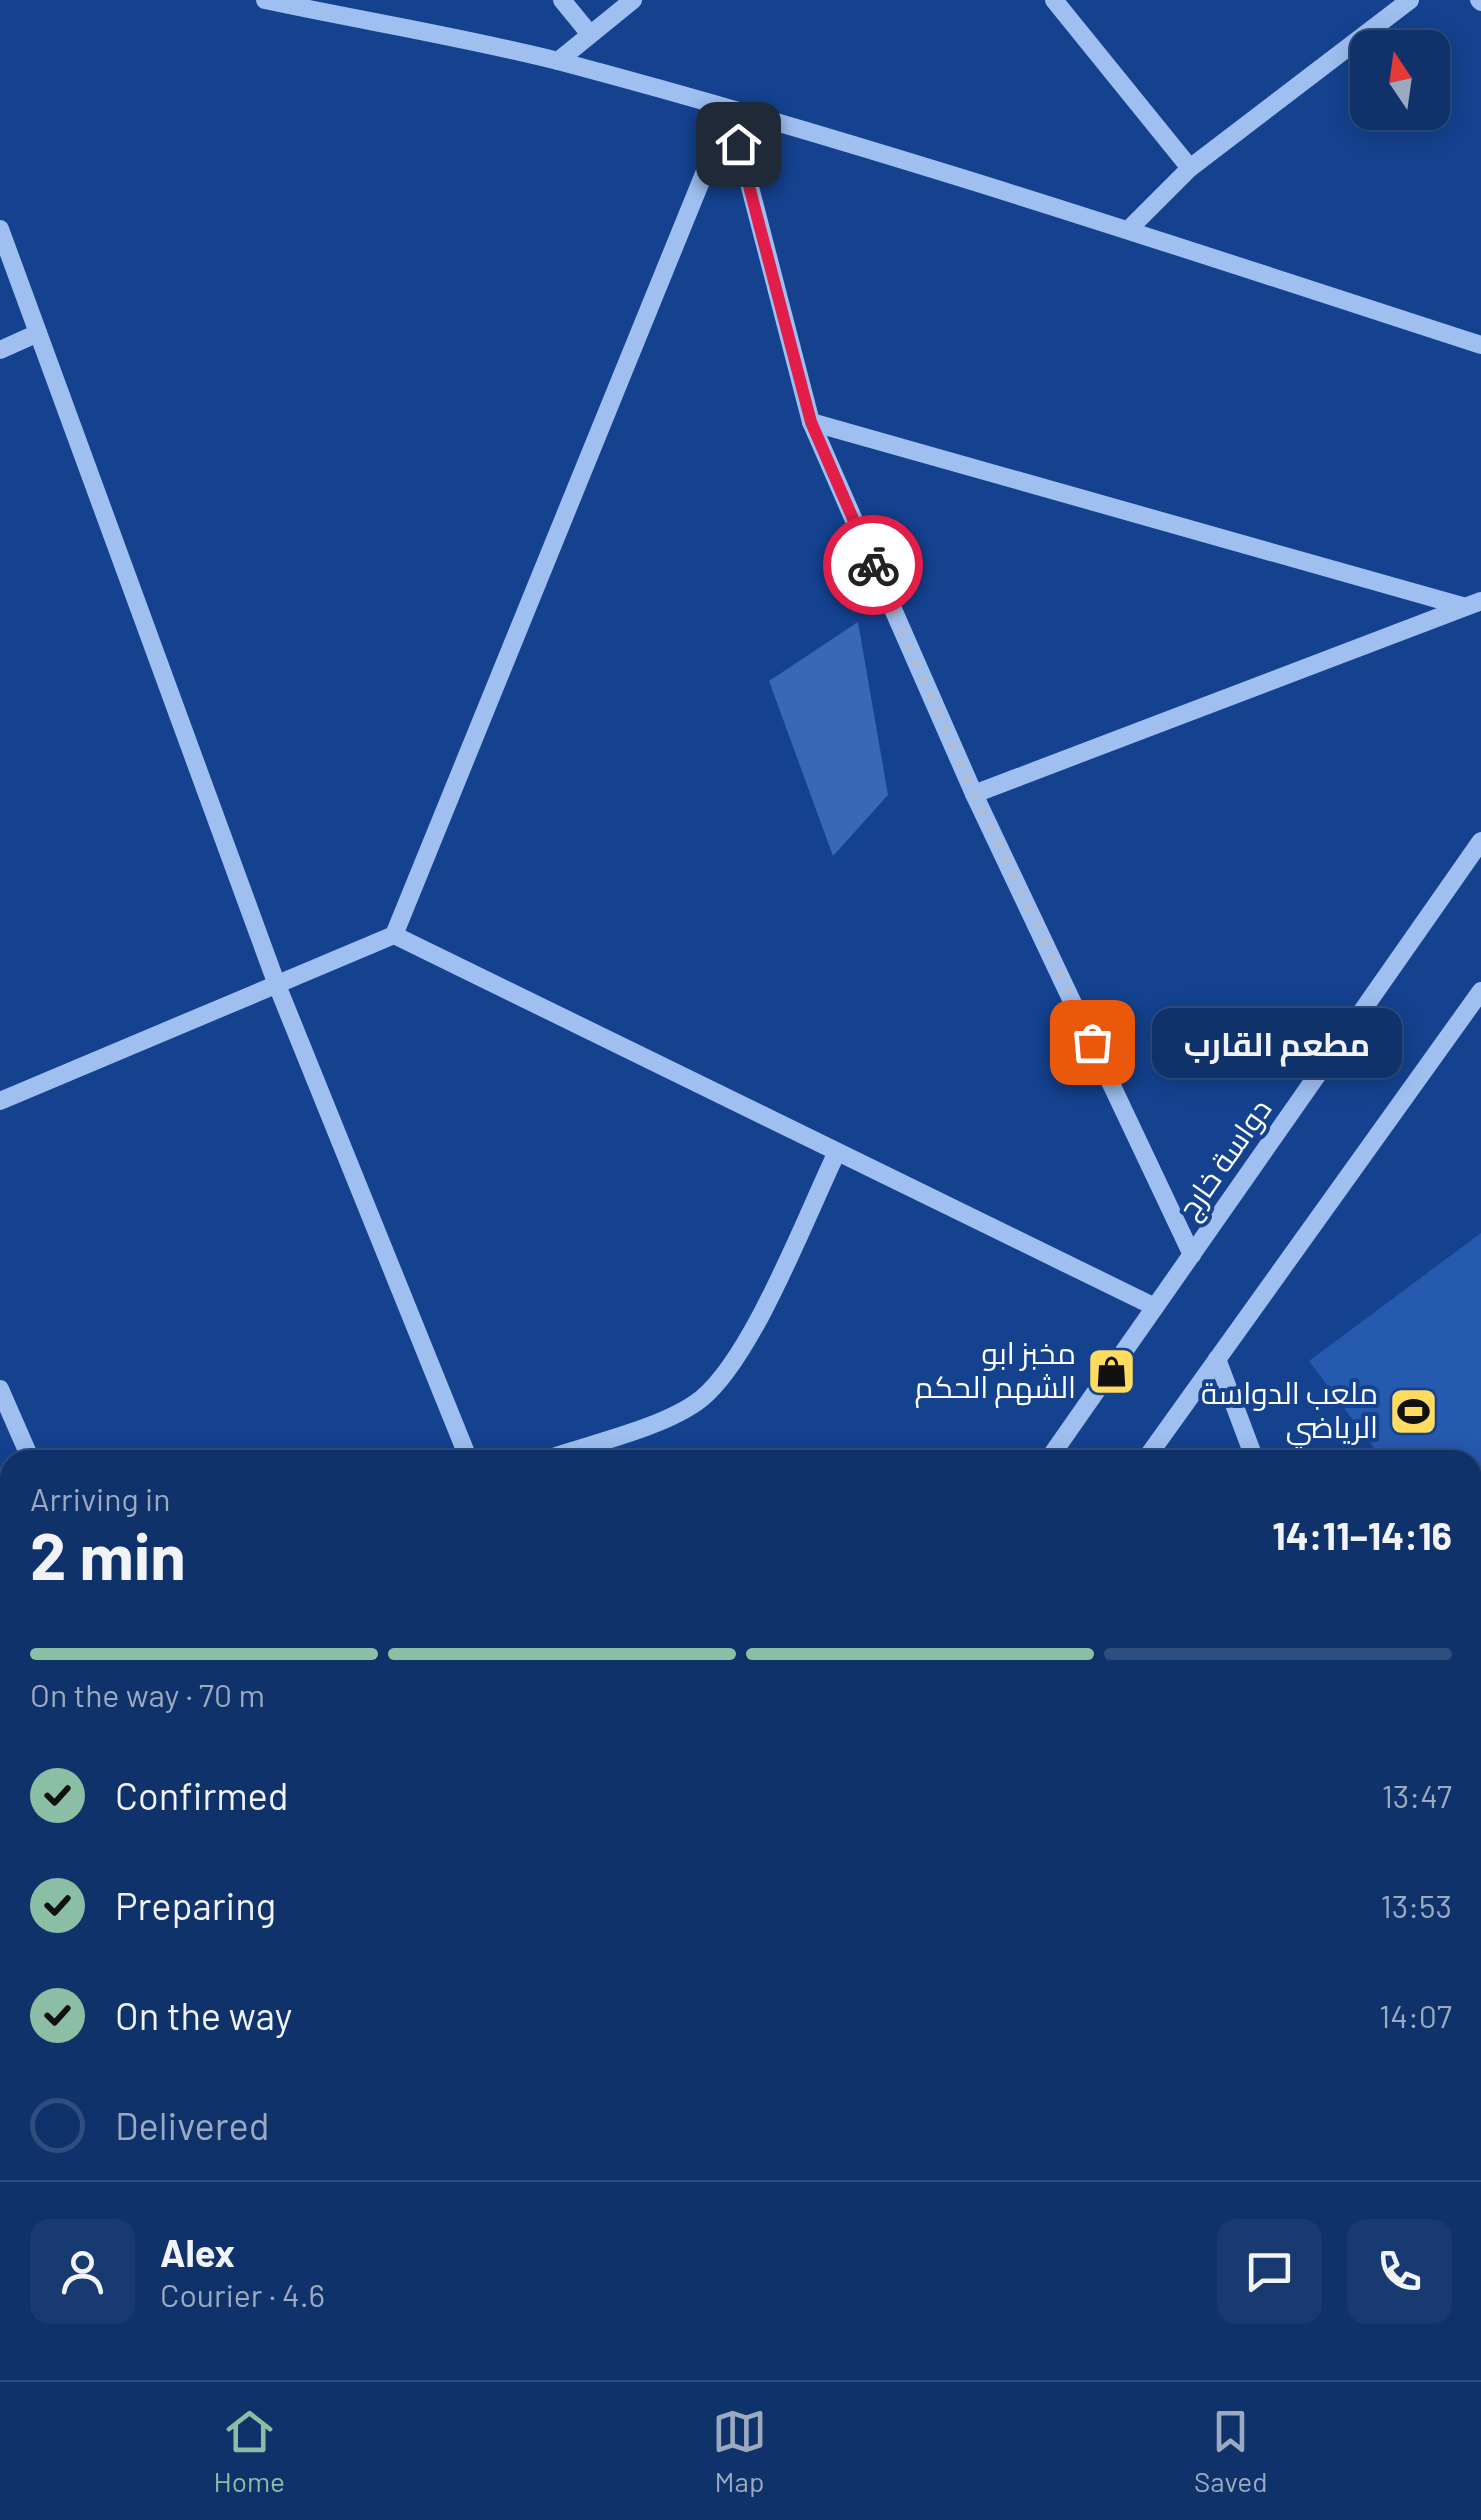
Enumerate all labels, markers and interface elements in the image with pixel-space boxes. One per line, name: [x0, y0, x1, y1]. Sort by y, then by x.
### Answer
north arrow: [1350, 30, 1450, 130]
map controls: [1350, 30, 1450, 130]
pin: [696, 102, 781, 187]
icon: home: [711, 117, 766, 172]
courier: [823, 515, 923, 615]
icon: bike: [846, 538, 901, 593]
pin: [1050, 1000, 1135, 1085]
callout: مطعم القارب: [1152, 1007, 1402, 1077]
icon: bag: [1065, 1015, 1120, 1070]
text: مطعم القارب: [1184, 1024, 1370, 1062]
street label: دواسة خارج: [1169, 1091, 1281, 1227]
place label: مخبز ابو الشهم الحكم: [914, 1334, 1076, 1408]
shop icon: مخبز ابو الشهم الحكم: [1085, 1345, 1137, 1397]
place label: ملعب الدواسة الرياضي: [1201, 1374, 1378, 1450]
sports icon: ملعب الدواسة الرياضي: [1387, 1385, 1439, 1437]
text: Arriving in: [30, 1479, 170, 1517]
text: 14:11–14:16: [1272, 1512, 1452, 1558]
text: 2 min: [30, 1515, 186, 1593]
text: On the way · 70 m: [30, 1675, 265, 1713]
icon: check: [30, 1768, 85, 1823]
text: Confirmed: [115, 1772, 288, 1818]
text: 13:47: [1382, 1776, 1452, 1814]
icon: check: [30, 1878, 85, 1933]
text: Preparing: [115, 1882, 276, 1928]
text: 13:53: [1381, 1886, 1452, 1924]
icon: check: [30, 1988, 85, 2043]
text: On the way: [115, 1992, 292, 2038]
text: 14:07: [1379, 1996, 1452, 2034]
text: Delivered: [115, 2102, 269, 2148]
button: person: [30, 2219, 135, 2324]
button: chat: [1217, 2219, 1322, 2324]
button: phone: [1347, 2219, 1452, 2324]
text: Alex: [160, 2229, 235, 2275]
text: Courier · 4.6: [160, 2275, 325, 2313]
tab: Home: [214, 2404, 285, 2498]
tab: Map: [712, 2404, 767, 2498]
tab: Saved: [1194, 2404, 1267, 2498]

